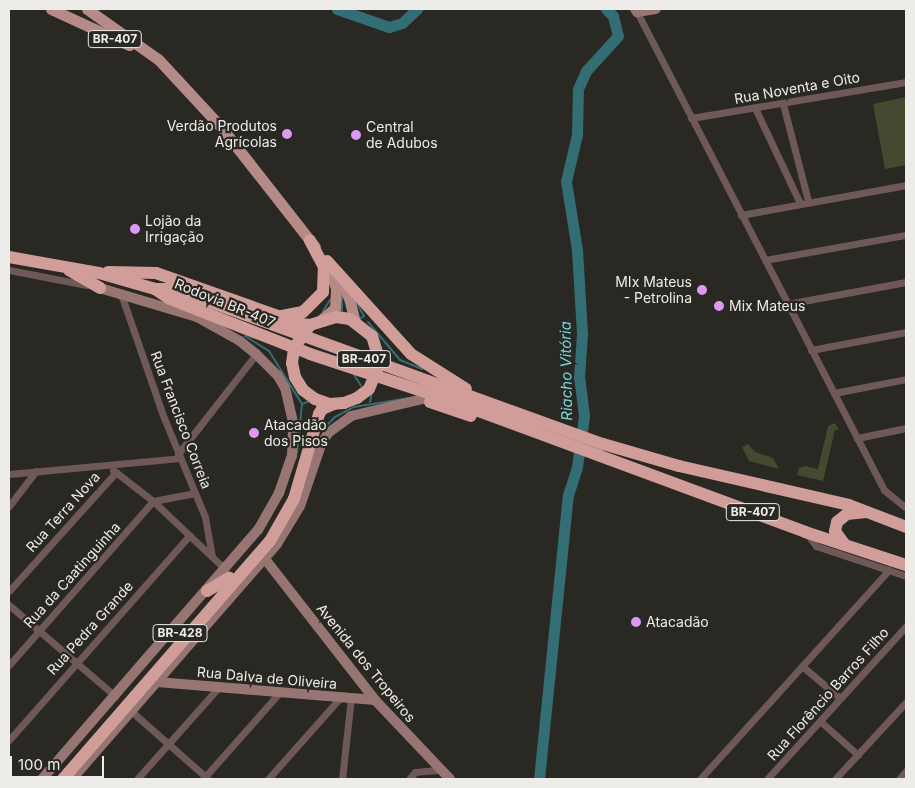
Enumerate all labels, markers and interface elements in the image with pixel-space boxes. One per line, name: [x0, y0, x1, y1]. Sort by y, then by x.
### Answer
road number: BR-407: [88, 30, 142, 48]
street label: Rua Noventa e Oito: [733, 69, 861, 107]
place label: Verdão Produtos Agrícolas: [167, 118, 277, 150]
place label: Central de Adubos: [366, 119, 438, 152]
marker: Verdão Produtos Agrícolas: [281, 128, 293, 140]
marker: Central de Adubos: [350, 129, 362, 141]
place label: Lojão da Irrigação: [145, 213, 204, 246]
marker: Lojão da Irrigação: [129, 223, 141, 235]
place label: MIx Mateus - Petrolina: [615, 274, 692, 306]
street label: Rodovia BR-407: [172, 275, 278, 331]
marker: MIx Mateus - Petrolina: [696, 284, 708, 296]
place label: Mix Mateus: [729, 298, 805, 314]
marker: Mix Mateus: [713, 300, 725, 312]
water label: Riacho Vitória: [556, 321, 576, 421]
street label: Rua Francisco Correia: [147, 349, 215, 491]
road number: BR-407: [336, 349, 392, 368]
place label: Atacadão dos Pisos: [264, 417, 328, 450]
marker: Atacadão dos Pisos: [248, 427, 260, 439]
street label: Rua Terra Nova: [23, 468, 103, 556]
road number: BR-407: [726, 502, 780, 522]
street label: Rua da Caatinguinha: [20, 519, 124, 631]
street label: Rua Pedra Grande: [43, 578, 137, 678]
street label: Avenida dos Tropeiros: [313, 600, 419, 726]
place label: Atacadão: [646, 614, 709, 630]
marker: Atacadão: [630, 616, 642, 628]
road number: BR-428: [152, 624, 208, 642]
street label: Rua Florêncio Barros Filho: [764, 624, 892, 764]
street label: Rua Dalva de Oliveira: [196, 664, 338, 692]
scale bar: [12, 746, 106, 778]
text: 100 m: [18, 755, 60, 774]

